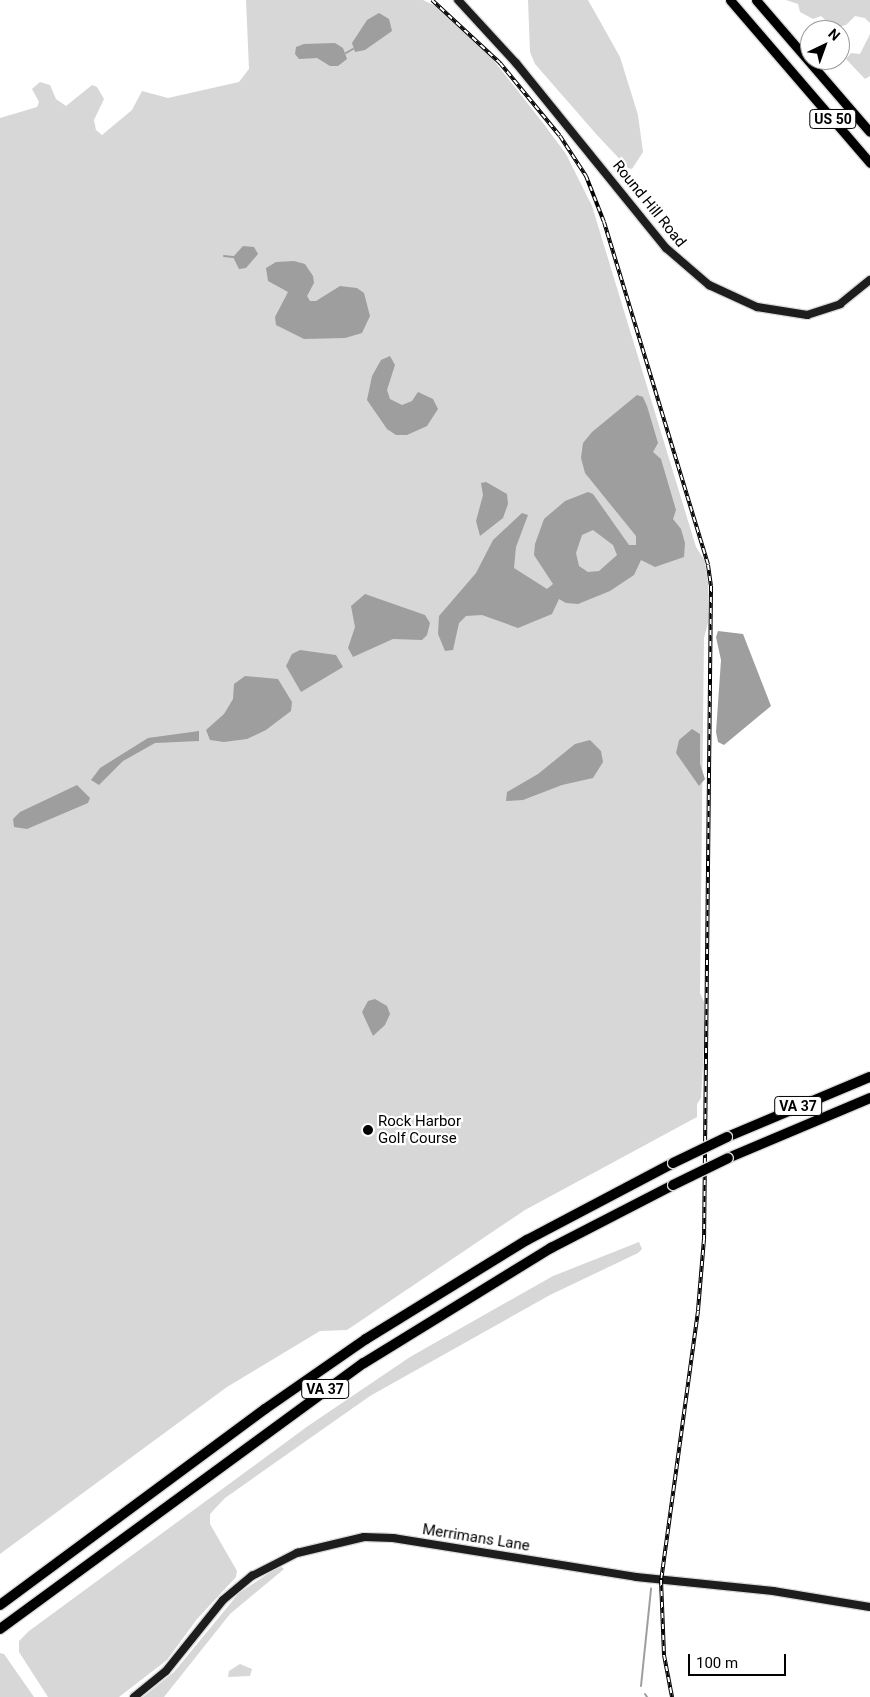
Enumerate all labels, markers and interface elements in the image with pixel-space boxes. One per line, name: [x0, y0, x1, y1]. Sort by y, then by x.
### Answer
north arrow: [800, 20, 850, 70]
text: N: [825, 25, 843, 44]
road number: US 50: [809, 108, 857, 130]
street label: Round Hill Road: [609, 157, 689, 251]
road number: VA 37: [773, 1094, 823, 1118]
place label: Rock Harbor Golf Course: [378, 1112, 461, 1147]
marker: Rock Harbor Golf Course: [362, 1124, 374, 1136]
road number: VA 37: [300, 1378, 350, 1400]
street label: Merrimans Lane: [421, 1521, 531, 1555]
scale bar: [690, 1644, 788, 1676]
text: 100 m: [696, 1654, 738, 1672]

